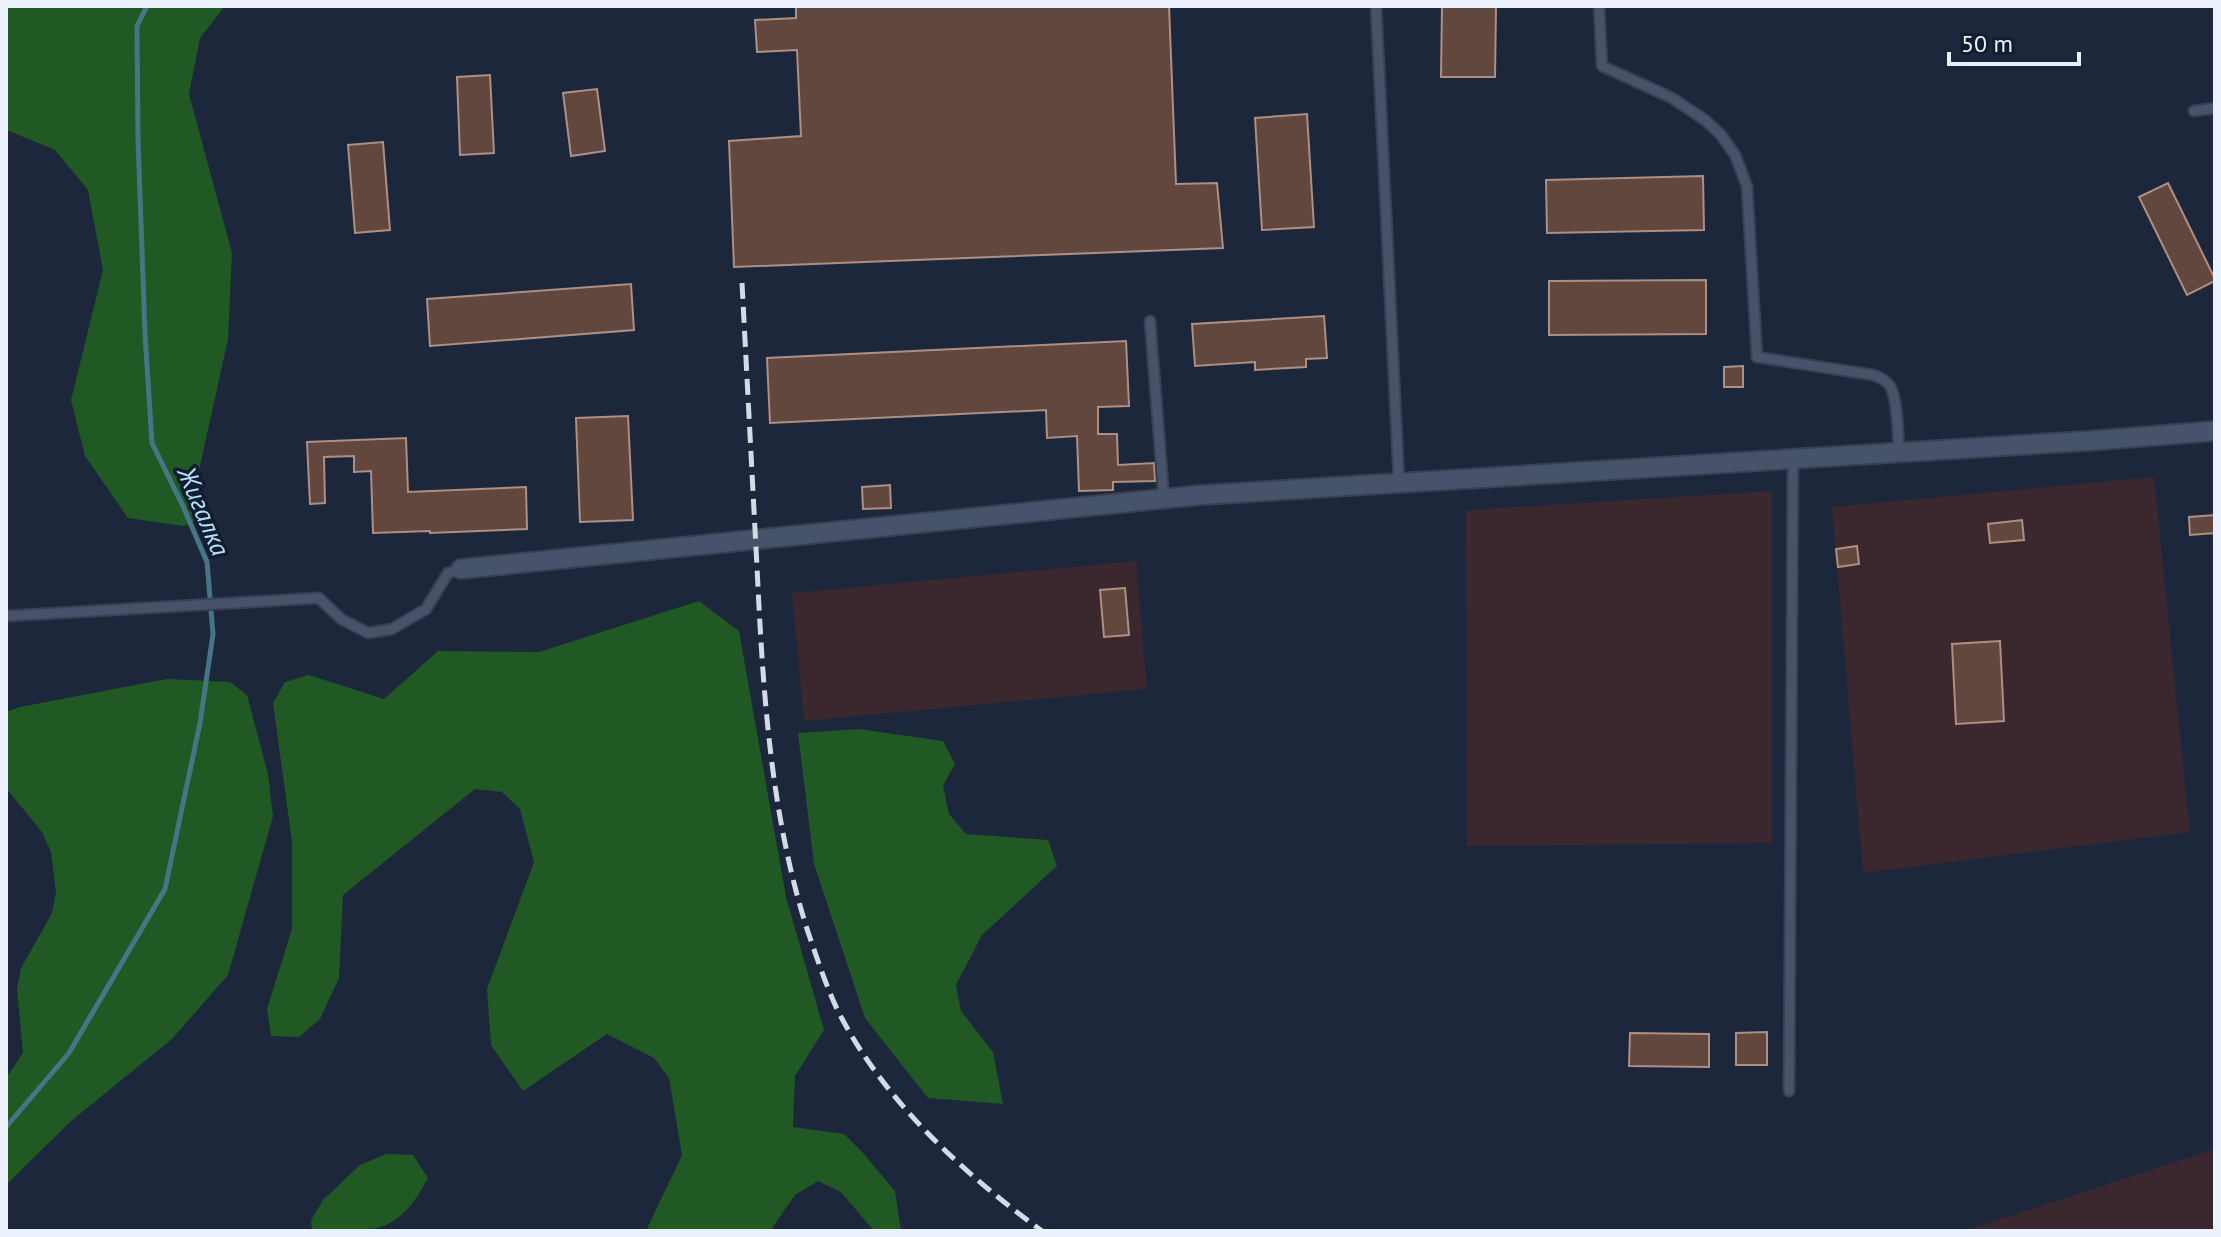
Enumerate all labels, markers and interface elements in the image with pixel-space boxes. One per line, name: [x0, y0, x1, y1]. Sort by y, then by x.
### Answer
scale bar: [1949, 16, 2079, 66]
text: 50 m: [1961, 28, 2013, 59]
water label: Жигалка: [170, 460, 238, 561]

